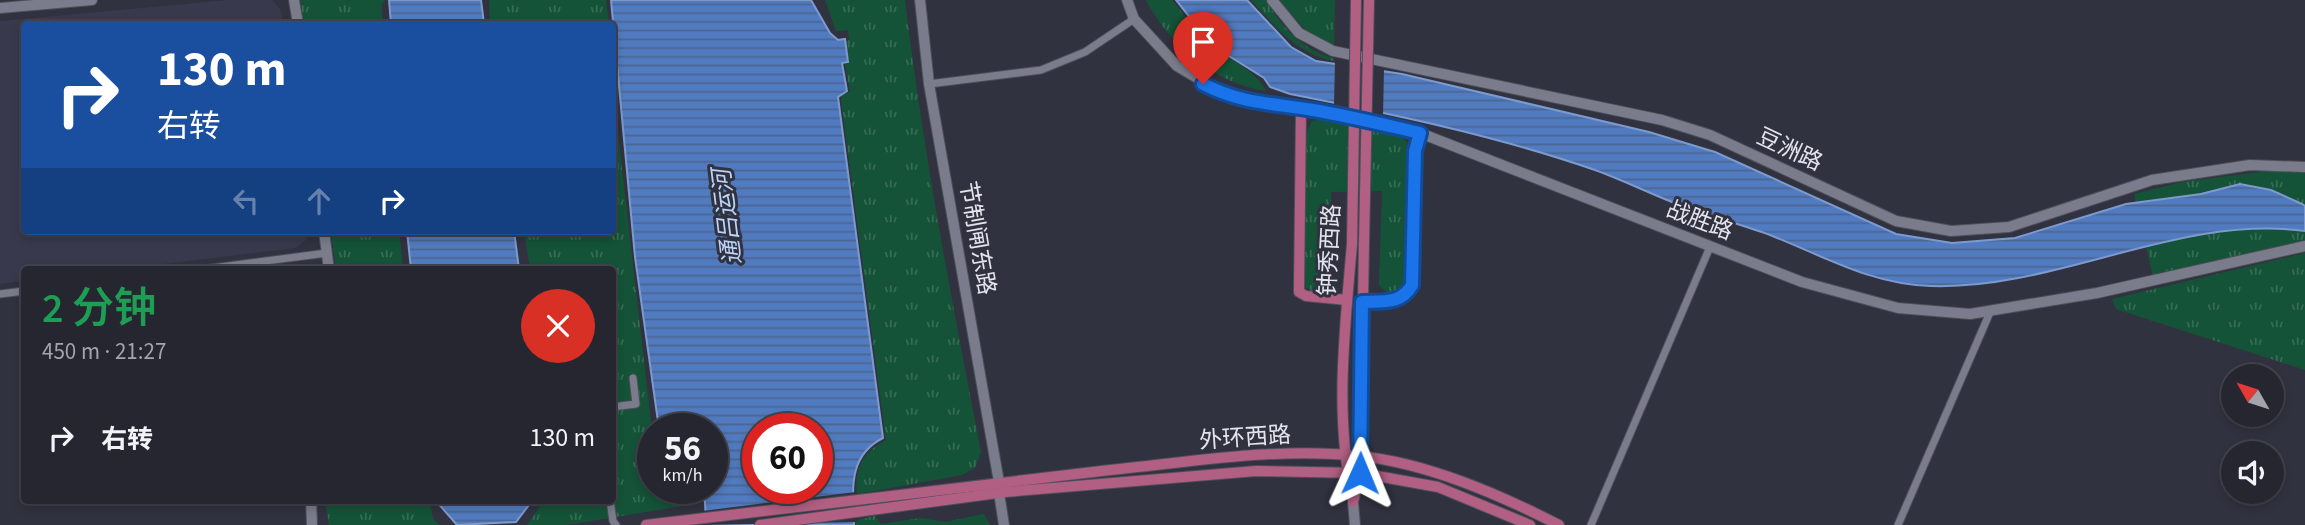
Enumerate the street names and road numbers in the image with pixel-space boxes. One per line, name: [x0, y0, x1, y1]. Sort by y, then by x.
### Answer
street label: 豆洲路: [1752, 120, 1828, 179]
street label: 节制闸东路: [951, 179, 1004, 298]
street label: 战胜路: [1662, 193, 1738, 248]
street label: 钟秀西路: [1311, 203, 1348, 297]
street label: 外环西路: [1198, 418, 1292, 457]

